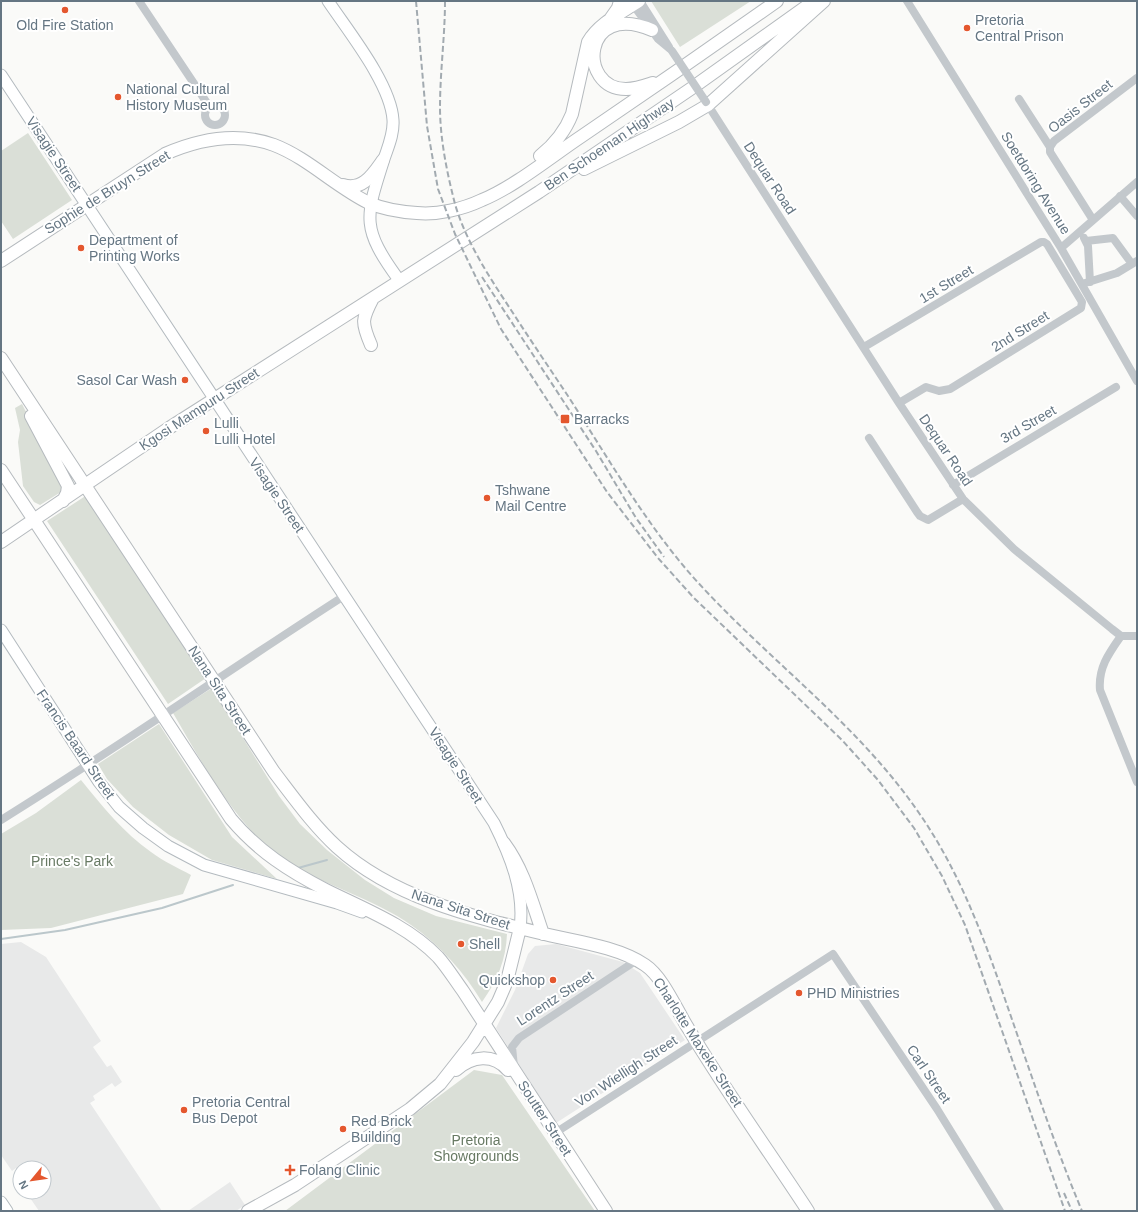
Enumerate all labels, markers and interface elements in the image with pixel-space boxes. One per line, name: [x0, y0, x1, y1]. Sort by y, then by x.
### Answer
marker: Old Fire Station: [60, 5, 70, 15]
place label: Pretoria Central Prison: [975, 12, 1064, 44]
place label: Old Fire Station: [16, 17, 114, 33]
marker: Pretoria Central Prison: [962, 23, 972, 33]
street label: Oasis Street: [1045, 76, 1115, 136]
place label: National Cultural History Museum: [126, 81, 230, 113]
marker: National Cultural History Museum: [113, 92, 123, 102]
street label: Ben Schoeman Highway: [541, 95, 677, 193]
street label: Visagie Street: [23, 114, 85, 195]
street label: Soetdoring Avenue: [998, 129, 1074, 237]
street label: Dequar Road: [741, 139, 799, 217]
street label: Sophie de Bruyn Street: [41, 147, 173, 237]
place label: Department of Printing Works: [89, 232, 180, 264]
marker: Department of Printing Works: [76, 243, 86, 253]
street label: 1st Street: [916, 262, 976, 306]
street label: 2nd Street: [988, 307, 1052, 355]
street label: Kgosi Mampuru Street: [136, 364, 262, 454]
place label: Sasol Car Wash: [76, 372, 177, 388]
marker: Sasol Car Wash: [180, 375, 190, 385]
street label: 3rd Street: [997, 402, 1059, 446]
place label: Barracks: [574, 411, 629, 427]
street label: Dequar Road: [916, 411, 976, 489]
marker: Barracks: [559, 413, 571, 425]
place label: Lulli Lulli Hotel: [214, 415, 275, 447]
marker: Lulli Lulli Hotel: [201, 426, 211, 436]
street label: Visagie Street: [246, 455, 308, 536]
place label: Tshwane Mail Centre: [495, 482, 567, 514]
marker: Tshwane Mail Centre: [482, 493, 492, 503]
street label: Nana Sita Street: [185, 643, 255, 738]
street label: Francis Baard Street: [33, 686, 119, 802]
street label: Visagie Street: [426, 724, 486, 806]
park label: Prince's Park: [31, 853, 114, 869]
street label: Nana Sita Street: [410, 886, 512, 933]
place label: Shell: [469, 936, 500, 952]
marker: Shell: [456, 939, 466, 949]
street label: Lorentz Street: [514, 967, 596, 1029]
place label: Quickshop: [479, 972, 545, 988]
street label: Charlotte Maxeke Street: [650, 974, 746, 1110]
marker: Quickshop: [548, 975, 558, 985]
place label: PHD Ministries: [807, 985, 900, 1001]
marker: PHD Ministries: [794, 988, 804, 998]
street label: Von Wielligh Street: [572, 1032, 680, 1110]
street label: Carl Street: [904, 1042, 954, 1106]
street label: Soutter Street: [515, 1077, 575, 1159]
place label: Pretoria Central Bus Depot: [192, 1094, 290, 1126]
marker: Pretoria Central Bus Depot: [179, 1105, 189, 1115]
place label: Red Brick Building: [351, 1113, 413, 1145]
marker: Red Brick Building: [338, 1124, 348, 1134]
park label: Pretoria Showgrounds: [433, 1132, 519, 1164]
north arrow: [12, 1160, 52, 1200]
place label: Folang Clinic: [299, 1162, 380, 1178]
marker: Folang Clinic: [284, 1164, 296, 1176]
text: N: [16, 1178, 30, 1191]

